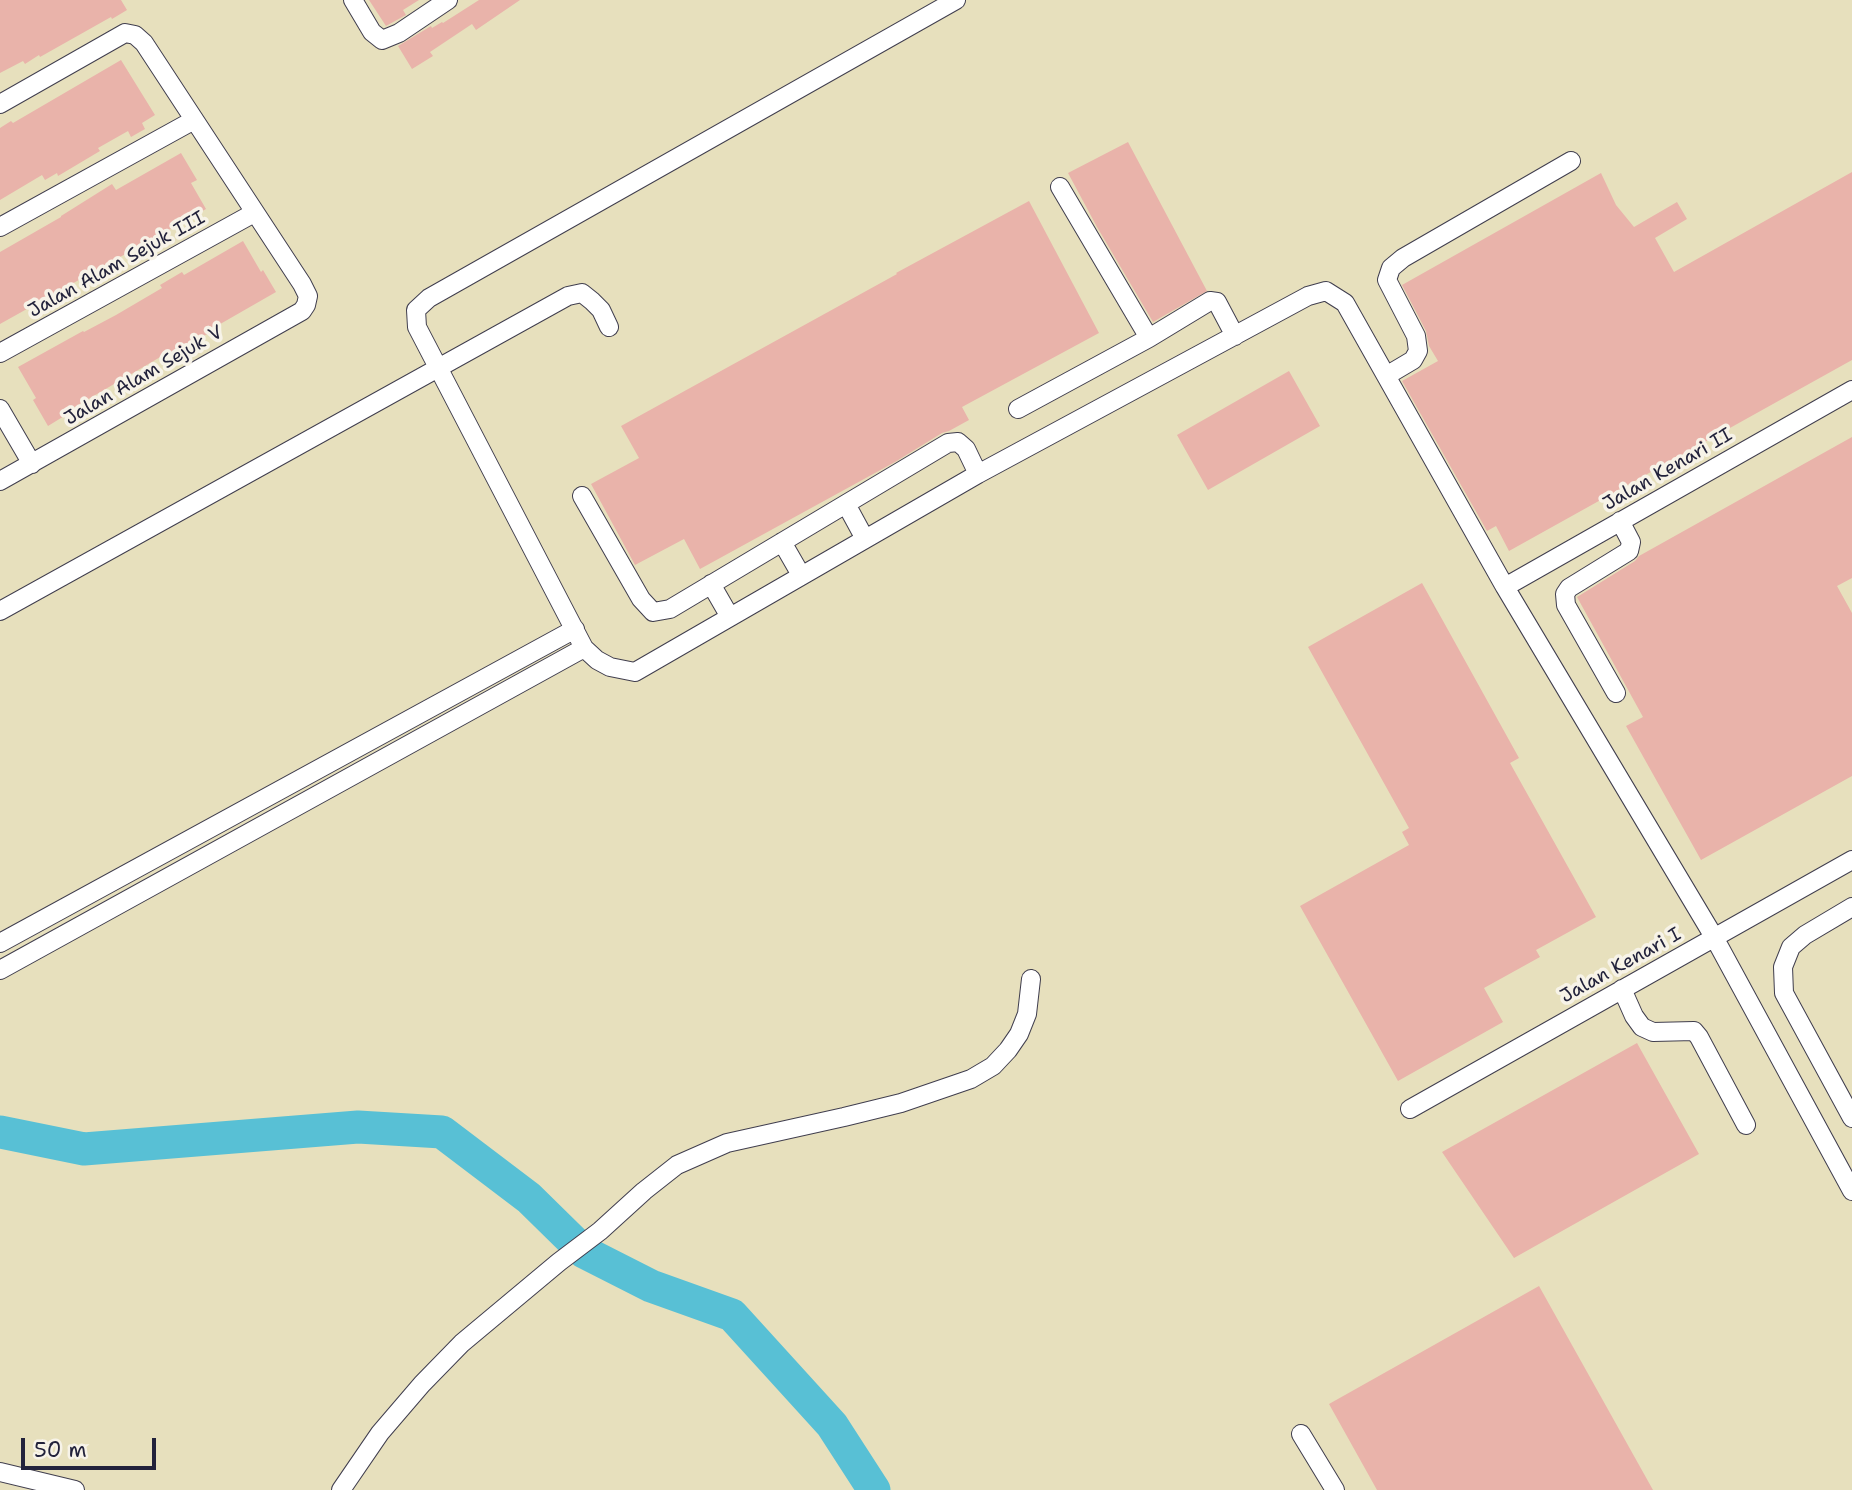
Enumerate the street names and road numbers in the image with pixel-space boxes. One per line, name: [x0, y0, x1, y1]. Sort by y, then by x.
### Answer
street label: Jalan Alam Sejuk III: [25, 207, 209, 323]
street label: Jalan Alam Sejuk V: [61, 321, 227, 431]
street label: Jalan Kenari II: [1599, 424, 1737, 516]
street label: Jalan Kenari I: [1557, 923, 1685, 1009]

